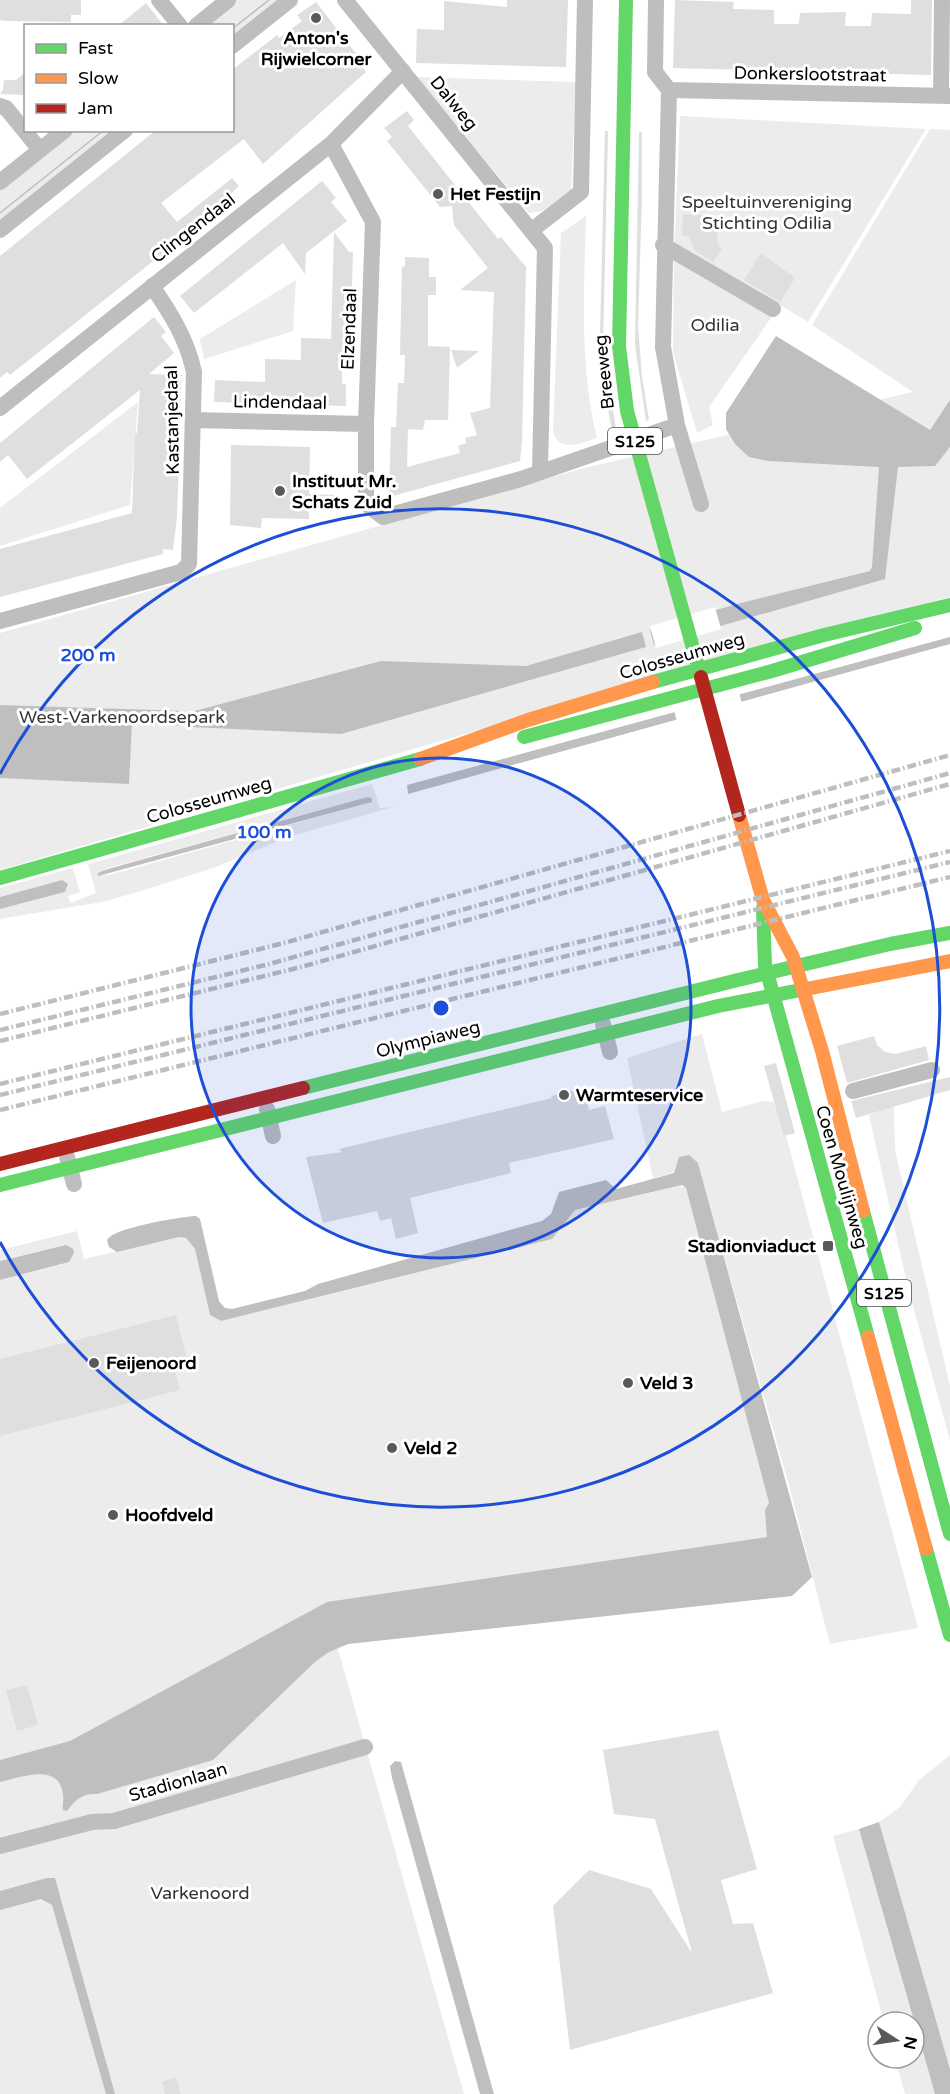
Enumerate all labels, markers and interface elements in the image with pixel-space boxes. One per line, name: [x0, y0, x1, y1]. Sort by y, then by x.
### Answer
marker: Anton's Rijwielcorner: [309, 11, 323, 25]
legend: [24, 24, 234, 132]
place label: Anton's Rijwielcorner: [261, 27, 372, 70]
text: Fast: [78, 37, 113, 59]
street label: Donkerslootstraat: [733, 62, 887, 86]
text: Slow: [78, 67, 119, 89]
street label: Dalweg: [425, 71, 483, 135]
text: Jam: [78, 97, 113, 119]
place label: Het Festijn: [450, 183, 541, 205]
marker: Het Festijn: [431, 187, 445, 201]
street label: Clingendaal: [146, 188, 240, 268]
park label: Speeltuinvereniging Stichting Odilia: [682, 191, 852, 234]
street label: Elzendaal: [337, 288, 361, 370]
park label: Odilia: [690, 314, 740, 336]
street label: Breeweg: [589, 334, 619, 410]
street label: Kastanjedaal: [160, 365, 184, 475]
street label: Lindendaal: [233, 390, 327, 414]
road number: S125: [608, 428, 662, 454]
place label: Instituut Mr. Schats Zuid: [292, 470, 396, 513]
marker: Instituut Mr. Schats Zuid: [273, 484, 287, 498]
street label: Colosseumweg: [617, 628, 747, 684]
text: 200 m: [60, 644, 116, 666]
park label: West-Varkenoordsepark: [19, 706, 225, 728]
street label: Colosseumweg: [144, 772, 274, 828]
text: 100 m: [236, 821, 292, 843]
centre of rings: [431, 998, 451, 1018]
street label: Olympiaweg: [374, 1015, 482, 1063]
place label: Warmteservice: [576, 1084, 703, 1106]
marker: Warmteservice: [557, 1088, 571, 1102]
street label: Coen Moulijnweg: [811, 1103, 873, 1251]
place label: Stadionviaduct: [688, 1235, 816, 1257]
marker: Stadionviaduct: [821, 1239, 835, 1253]
road number: S125: [857, 1280, 911, 1306]
place label: Feijenoord: [106, 1352, 197, 1374]
marker: Feijenoord: [87, 1356, 101, 1370]
place label: Veld 3: [640, 1372, 694, 1394]
marker: Veld 3: [621, 1376, 635, 1390]
place label: Veld 2: [404, 1437, 458, 1459]
marker: Veld 2: [385, 1441, 399, 1455]
place label: Hoofdveld: [125, 1504, 213, 1526]
marker: Hoofdveld: [106, 1508, 120, 1522]
street label: Stadionlaan: [126, 1757, 230, 1807]
park label: Varkenoord: [150, 1882, 250, 1904]
north arrow: [866, 2010, 926, 2070]
text: N: [899, 2035, 921, 2051]

